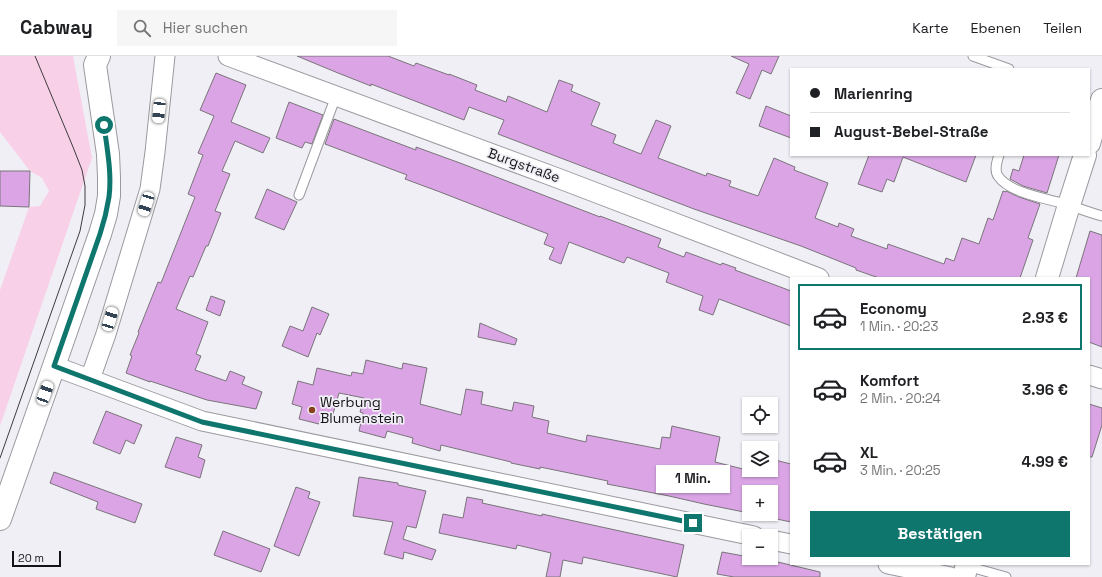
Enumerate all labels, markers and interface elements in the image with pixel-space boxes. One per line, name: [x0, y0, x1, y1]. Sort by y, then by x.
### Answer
search box: [117, 10, 397, 46]
text: Cabway: [20, 15, 93, 40]
icon: search: [131, 17, 153, 39]
text: Hier suchen: [163, 18, 248, 37]
text: Karte: [912, 19, 949, 37]
text: Ebenen: [971, 19, 1021, 37]
text: Teilen: [1043, 19, 1082, 37]
text: Marienring: [834, 84, 912, 103]
car: [152, 98, 166, 124]
route start: [95, 116, 113, 134]
text: August-Bebel-Straße: [834, 122, 988, 141]
street label: Burgstraße: [485, 144, 563, 186]
car: [137, 191, 155, 217]
icon: car: [812, 299, 848, 335]
text: Economy: [860, 299, 927, 318]
car: [101, 306, 119, 332]
text: 2.93 €: [1022, 308, 1068, 327]
text: 1 Min. · 20:23: [860, 318, 938, 335]
icon: car: [812, 371, 848, 407]
text: Komfort: [860, 371, 919, 390]
car: [35, 380, 55, 406]
text: 3.96 €: [1022, 380, 1068, 399]
text: 2 Min. · 20:24: [860, 390, 941, 407]
place label: Werbung Blumenstein: [320, 393, 404, 427]
map controls: [742, 397, 778, 565]
button: locate: [742, 397, 778, 433]
marker: Werbung Blumenstein: [307, 405, 317, 415]
button: layers: [742, 441, 778, 477]
icon: car: [812, 443, 848, 479]
text: XL: [860, 443, 878, 462]
text: 4.99 €: [1021, 452, 1068, 471]
text: 3 Min. · 20:25: [860, 462, 941, 479]
callout: 1 Min.: [656, 465, 730, 493]
text: 1 Min.: [675, 470, 711, 487]
button: +: [742, 485, 778, 521]
button: Bestätigen: [810, 511, 1070, 557]
route end: [684, 514, 702, 532]
button: −: [742, 529, 778, 565]
scale bar: [12, 549, 61, 568]
text: 20 m: [18, 551, 44, 565]

